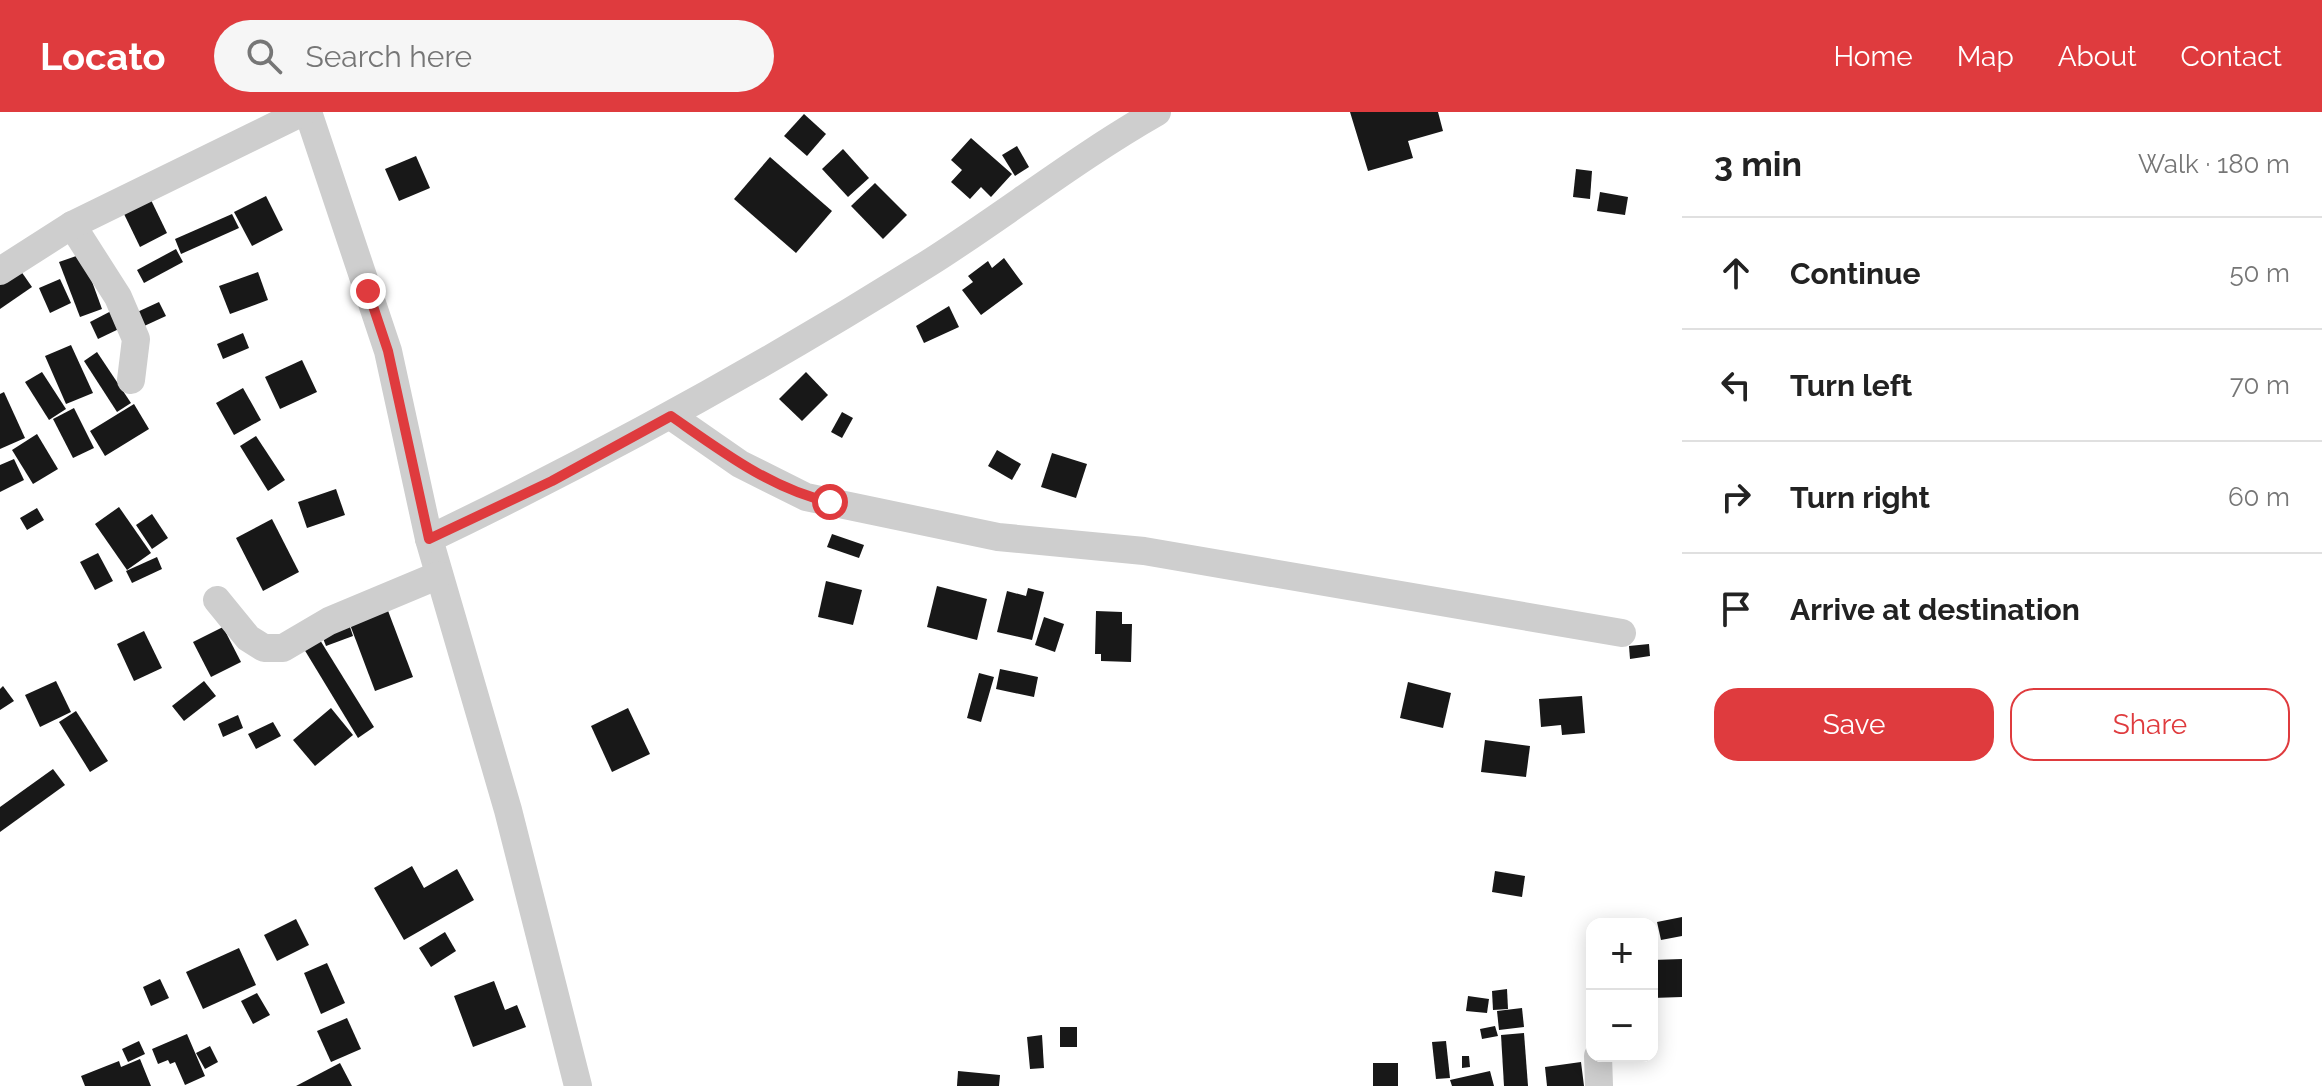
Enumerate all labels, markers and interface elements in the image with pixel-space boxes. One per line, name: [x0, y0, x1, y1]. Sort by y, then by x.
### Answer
search box: [214, 20, 774, 92]
text: Locato: [40, 34, 166, 79]
icon: search: [242, 34, 286, 78]
text: Search here: [306, 39, 472, 74]
text: Home: [1833, 40, 1913, 73]
text: Map: [1957, 40, 2014, 73]
text: About: [2058, 40, 2137, 73]
text: Contact: [2181, 40, 2282, 73]
text: 3 min: [1714, 144, 1802, 184]
text: Walk · 180 m: [2138, 149, 2290, 179]
icon: ahead: [1714, 251, 1758, 295]
text: Continue: [1790, 256, 1921, 291]
text: 50 m: [2229, 258, 2290, 288]
route end: [350, 273, 386, 309]
icon: left: [1714, 363, 1758, 407]
text: Turn left: [1790, 368, 1912, 403]
text: 70 m: [2230, 370, 2290, 400]
icon: right: [1714, 475, 1758, 519]
text: Turn right: [1790, 480, 1930, 515]
text: 60 m: [2228, 482, 2290, 512]
route start: [812, 484, 848, 520]
icon: arrive: [1714, 587, 1758, 631]
text: Arrive at destination: [1790, 592, 2080, 627]
button: Save: [1714, 688, 1994, 761]
button: Share: [2010, 688, 2290, 761]
map controls: [1586, 918, 1658, 1062]
button: +: [1586, 918, 1658, 990]
button: −: [1586, 990, 1658, 1062]

